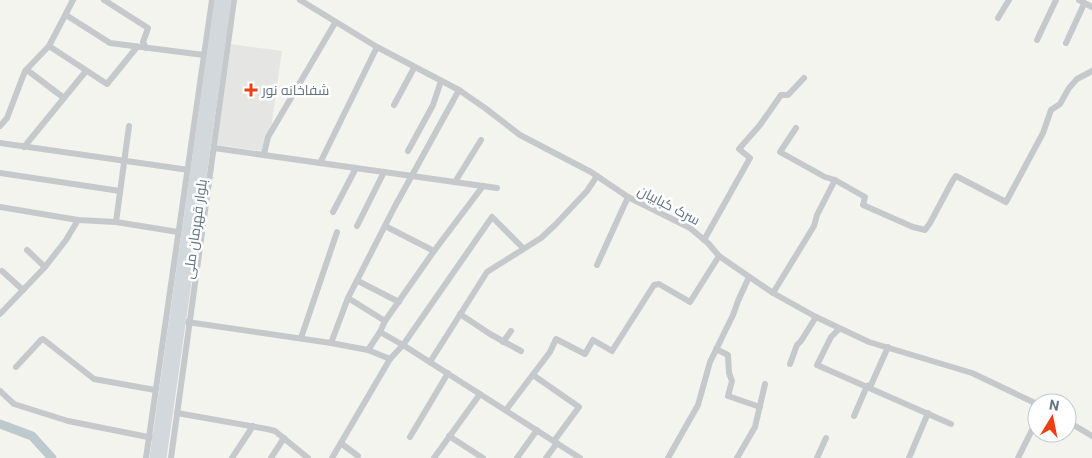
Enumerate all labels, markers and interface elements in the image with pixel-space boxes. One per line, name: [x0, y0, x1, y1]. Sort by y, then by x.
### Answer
place label: شفاخانه نور: [261, 82, 329, 98]
marker: شفاخانه نور: [244, 83, 258, 97]
street label: بلوار قهرمان ملی: [180, 178, 210, 280]
street label: سرک کبابیان: [635, 182, 703, 228]
north arrow: [1027, 393, 1077, 443]
text: N: [1048, 396, 1061, 414]

